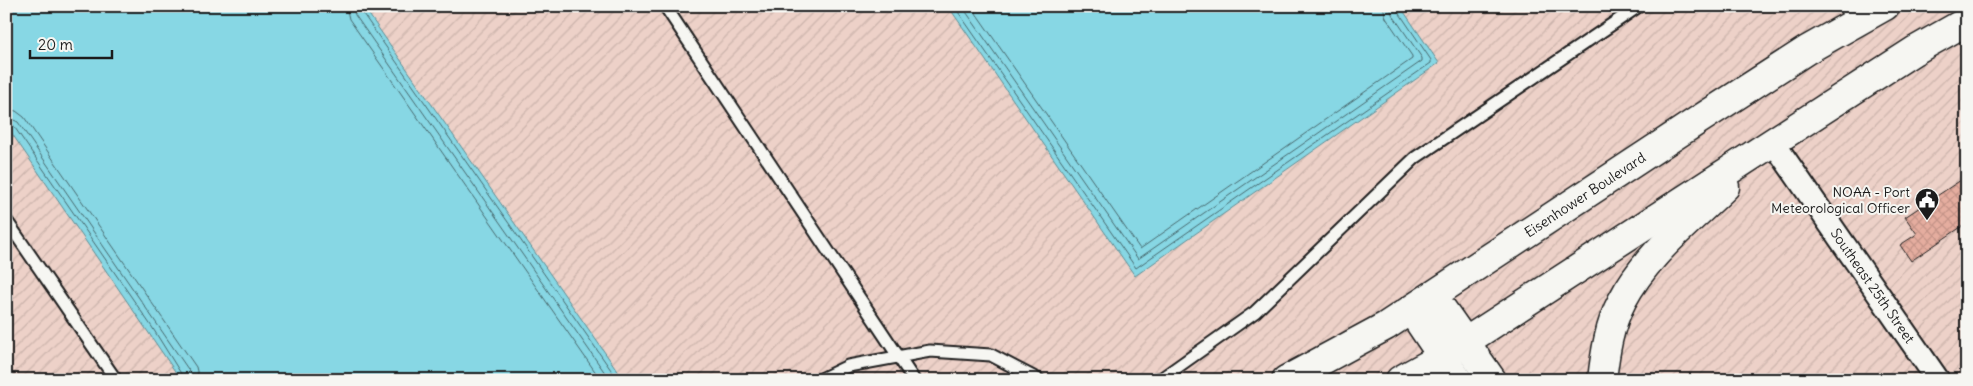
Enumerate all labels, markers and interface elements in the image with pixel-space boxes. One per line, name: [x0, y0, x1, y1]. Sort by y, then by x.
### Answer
scale bar: [30, 28, 112, 60]
text: 20 m: [38, 35, 73, 54]
street label: Eisenhower Boulevard: [1521, 148, 1649, 241]
place label: NOAA - Port Meteorological Officer: [1771, 183, 1910, 217]
public building icon: NOAA - Port Meteorological Officer: [1914, 187, 1940, 221]
street label: Southeast 25th Street: [1827, 225, 1919, 347]

